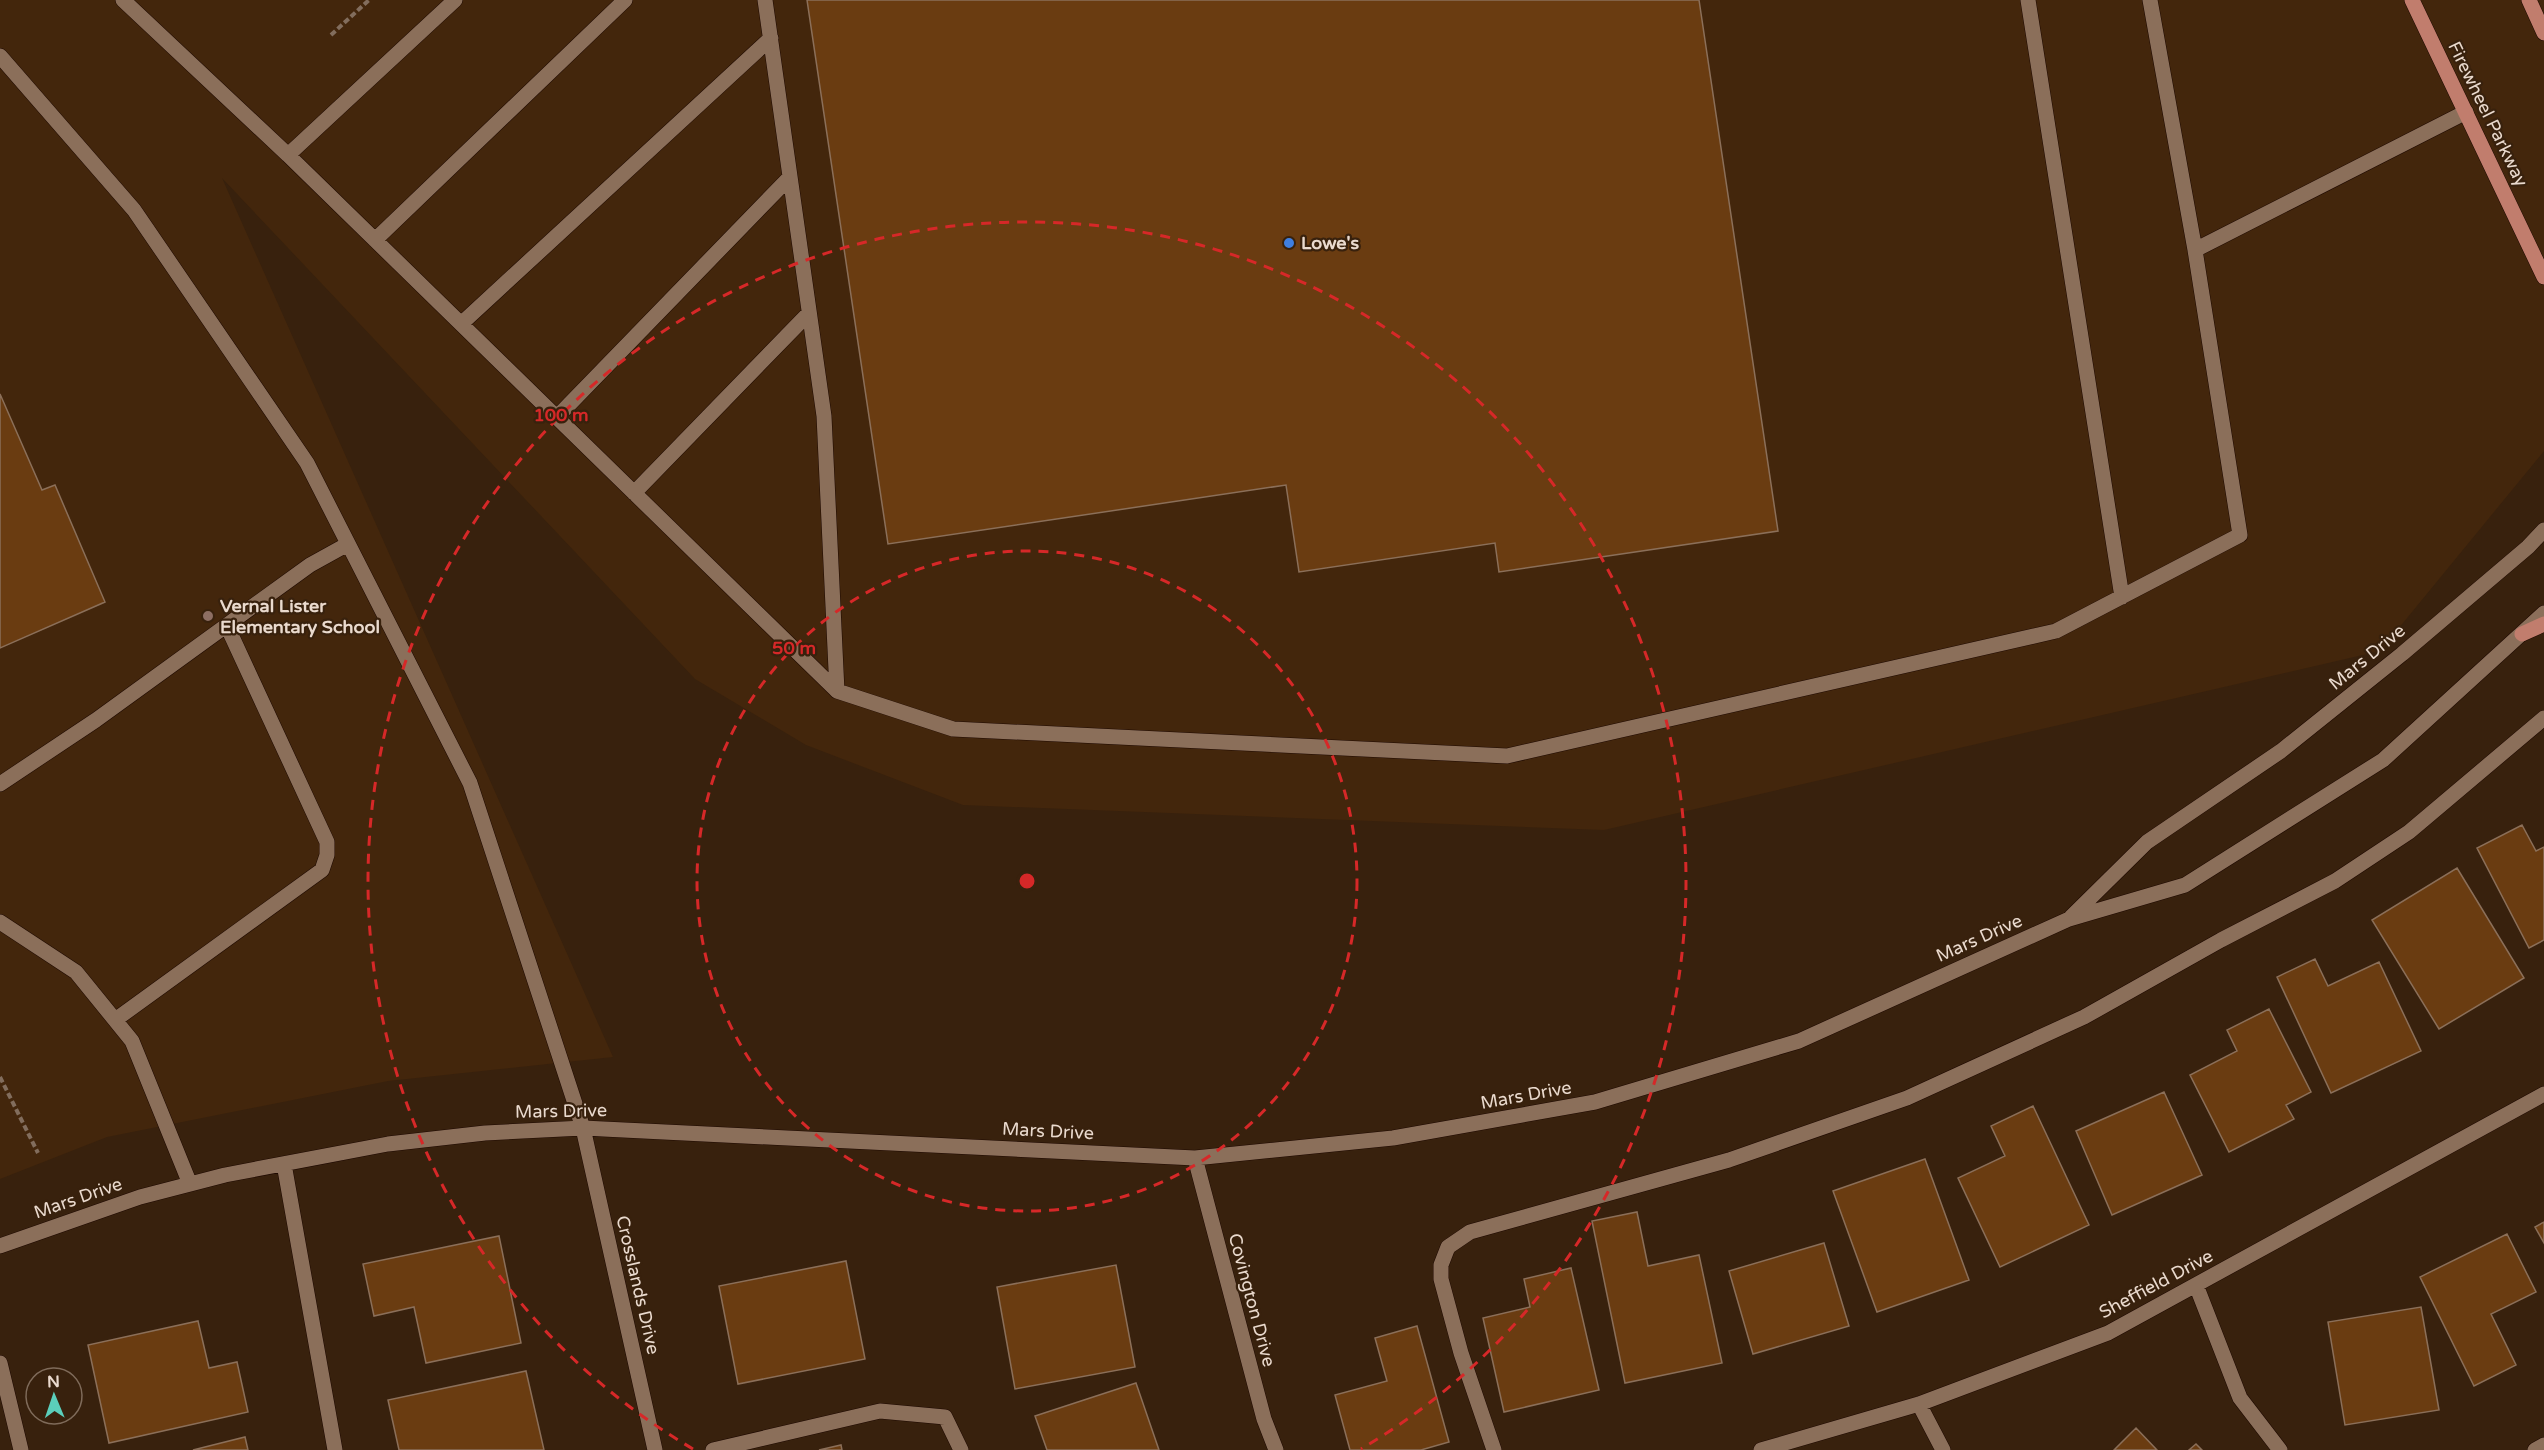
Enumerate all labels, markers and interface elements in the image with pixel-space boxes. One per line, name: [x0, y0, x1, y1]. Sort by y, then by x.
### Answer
street label: Firewheel Parkway: [2443, 38, 2533, 191]
place label: Lowe's: [1301, 232, 1359, 254]
marker: Lowe's: [1282, 236, 1296, 250]
text: 100 m: [533, 404, 589, 426]
place label: Vernal Lister Elementary School: [220, 595, 380, 638]
marker: Vernal Lister Elementary School: [201, 609, 215, 623]
street label: Mars Drive: [2324, 619, 2410, 695]
text: 50 m: [772, 637, 816, 659]
centre of rings: [1017, 871, 1037, 891]
street label: Mars Drive: [1932, 909, 2026, 967]
street label: Mars Drive: [1479, 1076, 1573, 1114]
street label: Mars Drive: [515, 1099, 607, 1123]
street label: Mars Drive: [1001, 1118, 1095, 1144]
street label: Mars Drive: [31, 1173, 125, 1223]
street label: Crosslands Drive: [611, 1213, 665, 1357]
street label: Covington Drive: [1224, 1231, 1280, 1369]
street label: Sheffield Drive: [2095, 1245, 2217, 1323]
north arrow: [24, 1366, 84, 1426]
text: N: [47, 1372, 60, 1392]

